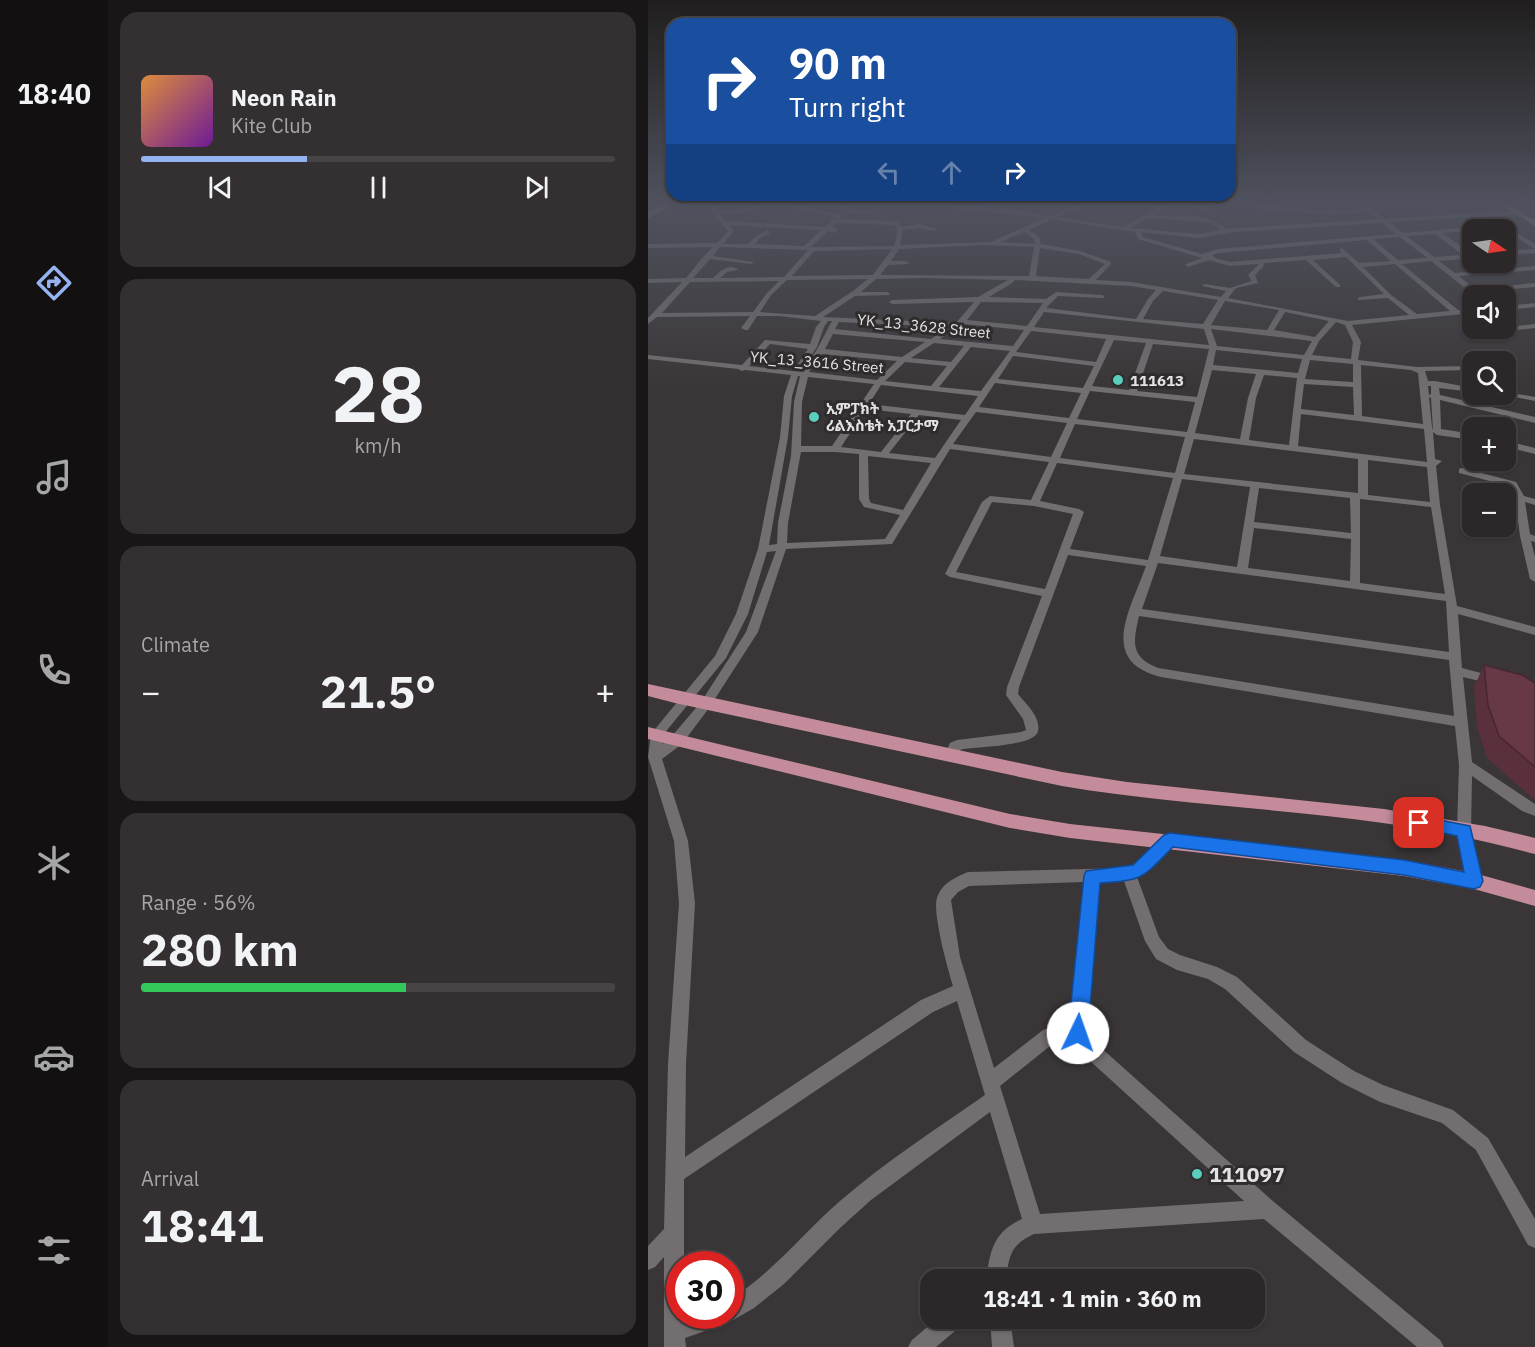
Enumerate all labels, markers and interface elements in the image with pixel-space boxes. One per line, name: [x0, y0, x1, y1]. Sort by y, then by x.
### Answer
text: 90 m: [789, 36, 887, 91]
icon: right: [690, 42, 768, 120]
text: 18:40: [17, 76, 91, 111]
text: Neon Rain: [231, 83, 337, 112]
text: Turn right: [789, 89, 906, 124]
text: Kite Club: [231, 112, 312, 139]
icon: left: [872, 156, 905, 189]
icon: ahead: [935, 156, 968, 189]
icon: right: [998, 156, 1031, 189]
icon: previous: [204, 171, 237, 204]
icon: pause: [362, 171, 395, 204]
icon: next: [520, 171, 553, 204]
north arrow: [1462, 219, 1516, 273]
map controls: [1462, 219, 1516, 537]
icon: directions: [33, 262, 75, 304]
button: sound: [1462, 285, 1516, 339]
street label: YK_13_3628 Street: [856, 310, 992, 342]
text: 28: [331, 342, 425, 443]
street label: YK_13_3616 Street: [749, 347, 885, 377]
button: search: [1462, 351, 1516, 405]
place label: 111613: [1130, 371, 1184, 390]
marker: 111613: [1111, 373, 1125, 387]
place label: ኢምፓክት ሪልእስቴት አፓርታማ: [826, 399, 939, 435]
marker: ኢምፓክት ሪልእስቴት አፓርታማ: [807, 410, 821, 424]
button: +: [1462, 417, 1516, 471]
text: km/h: [354, 432, 402, 459]
icon: music: [33, 456, 75, 498]
button: −: [1462, 483, 1516, 537]
text: Climate: [141, 631, 210, 658]
icon: phone: [33, 649, 75, 691]
text: 21.5°: [320, 662, 436, 720]
text: −: [141, 670, 161, 713]
text: +: [595, 670, 615, 713]
pin: [1393, 797, 1444, 848]
icon: arrive: [1402, 806, 1435, 839]
icon: climate: [33, 842, 75, 884]
text: Range · 56%: [141, 889, 256, 916]
text: 280 km: [141, 920, 299, 978]
position arrow: [1046, 1001, 1110, 1065]
icon: car: [33, 1036, 75, 1078]
place label: 111097: [1209, 1160, 1285, 1188]
text: Arrival: [141, 1165, 199, 1192]
marker: 111097: [1190, 1167, 1204, 1181]
text: 18:41: [141, 1196, 264, 1254]
icon: filters: [33, 1229, 75, 1271]
speed limit sign: 30: [666, 1251, 744, 1329]
text: 18:41 · 1 min · 360 m: [983, 1284, 1202, 1313]

